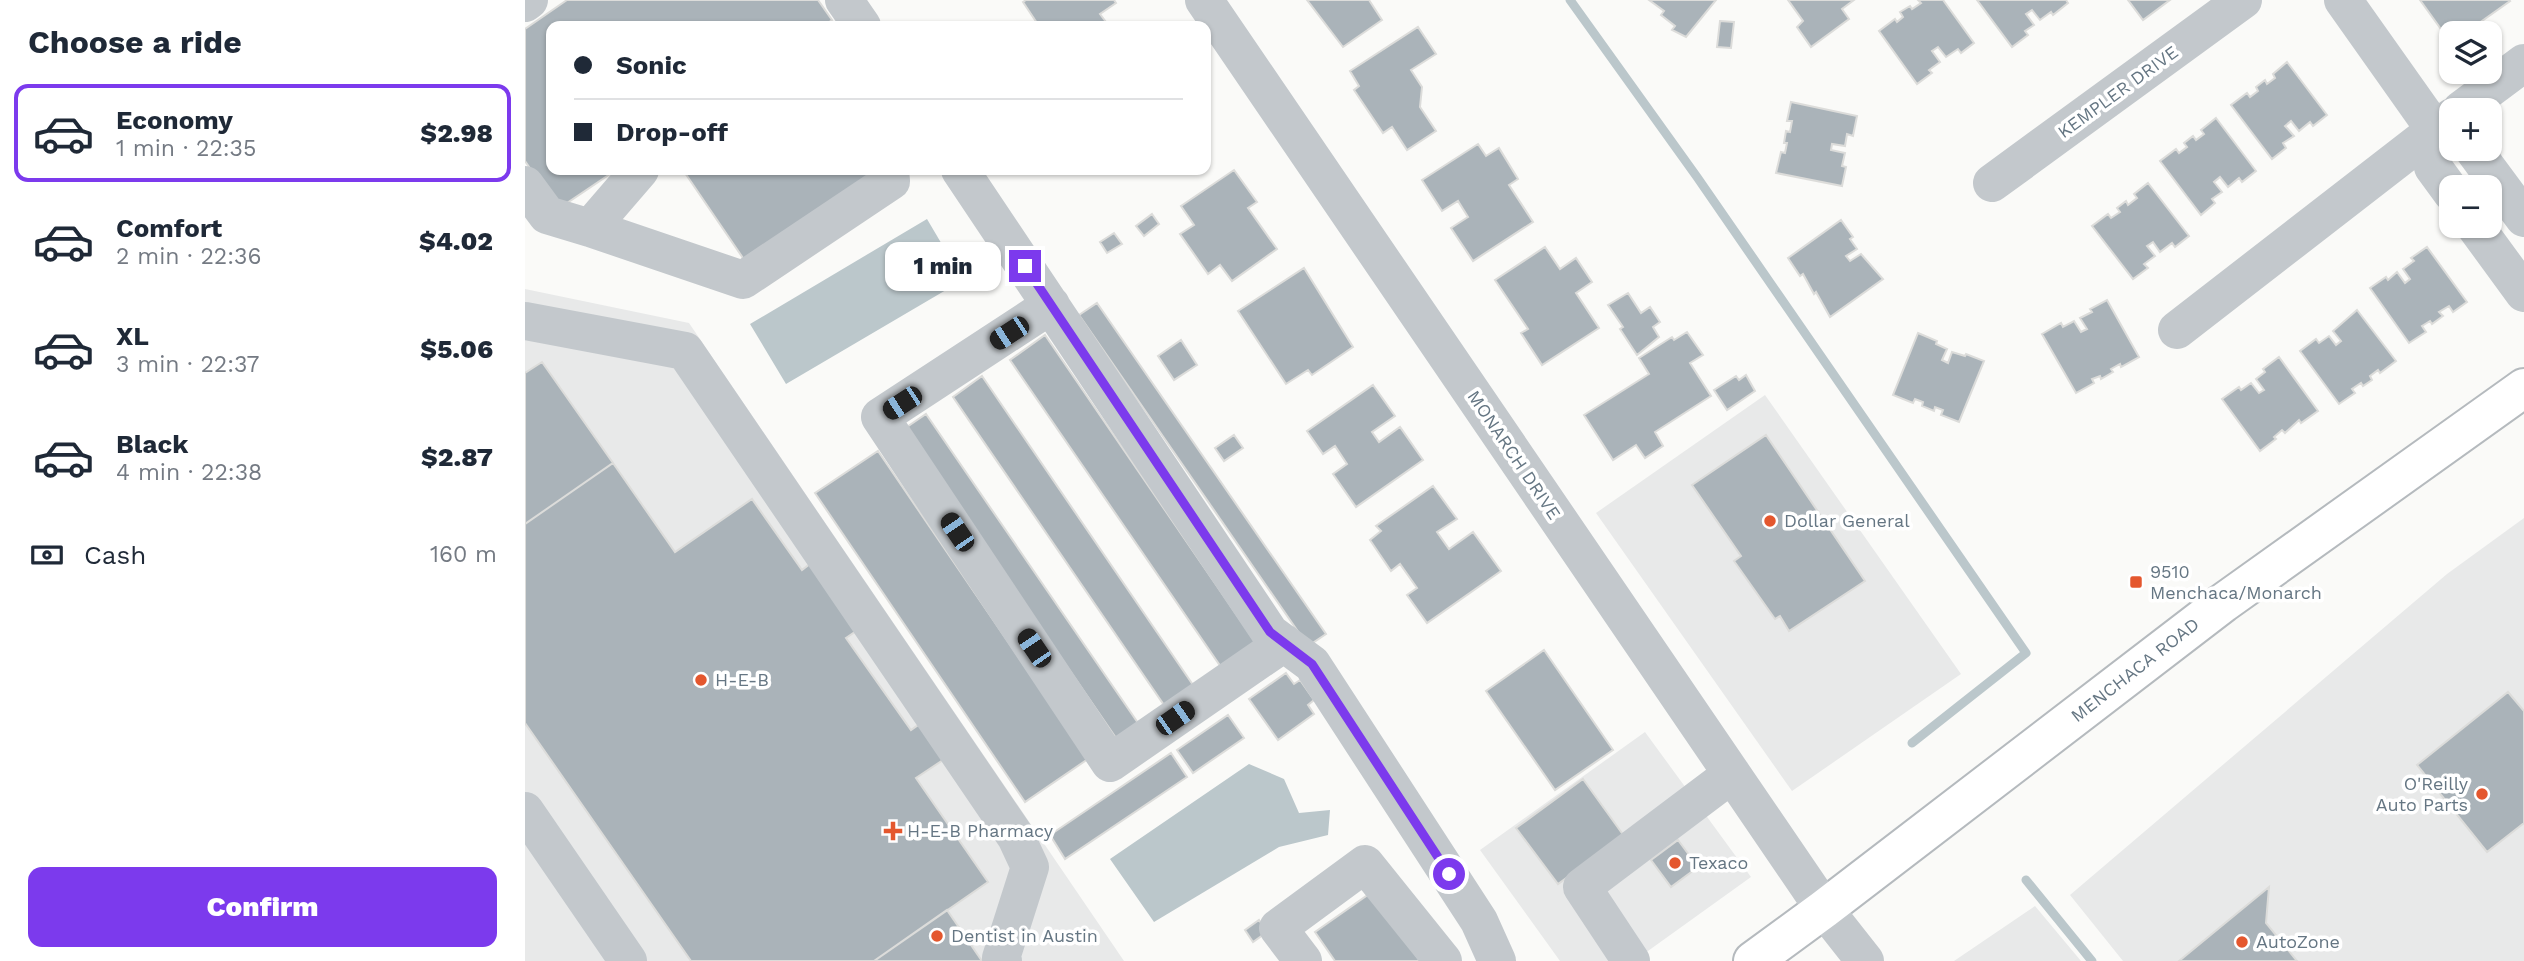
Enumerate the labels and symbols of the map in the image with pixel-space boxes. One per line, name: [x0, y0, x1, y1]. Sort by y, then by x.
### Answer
street label: KEMPLER DRIVE: [2054, 41, 2182, 142]
callout: 1 min: [885, 242, 1001, 290]
route end: [1009, 250, 1041, 282]
car: [986, 313, 1033, 353]
car: [879, 383, 926, 423]
street label: MONARCH DRIVE: [1464, 386, 1565, 523]
car: [937, 509, 978, 555]
place label: Dollar General: [1784, 510, 1910, 531]
marker: Dollar General: [1762, 513, 1778, 529]
place label: 9510 Menchaca/Monarch: [2150, 561, 2322, 603]
marker: 9510 Menchaca/Monarch: [2128, 574, 2144, 590]
street label: MENCHACA ROAD: [2067, 613, 2203, 726]
car: [1014, 625, 1055, 671]
place label: H-E-B: [715, 669, 769, 690]
marker: H-E-B: [693, 672, 709, 688]
car: [1152, 697, 1199, 739]
place label: O'Reilly Auto Parts: [2376, 773, 2469, 815]
marker: O'Reilly Auto Parts: [2474, 786, 2490, 802]
place label: H-E-B Pharmacy: [907, 820, 1054, 841]
marker: H-E-B Pharmacy: [885, 823, 901, 839]
place label: Texaco: [1689, 852, 1748, 873]
marker: Texaco: [1667, 855, 1683, 871]
route start: [1433, 858, 1465, 890]
place label: Dentist in Austin: [951, 925, 1098, 946]
marker: Dentist in Austin: [929, 928, 945, 944]
place label: AutoZone: [2256, 931, 2340, 952]
marker: AutoZone: [2234, 934, 2250, 950]

